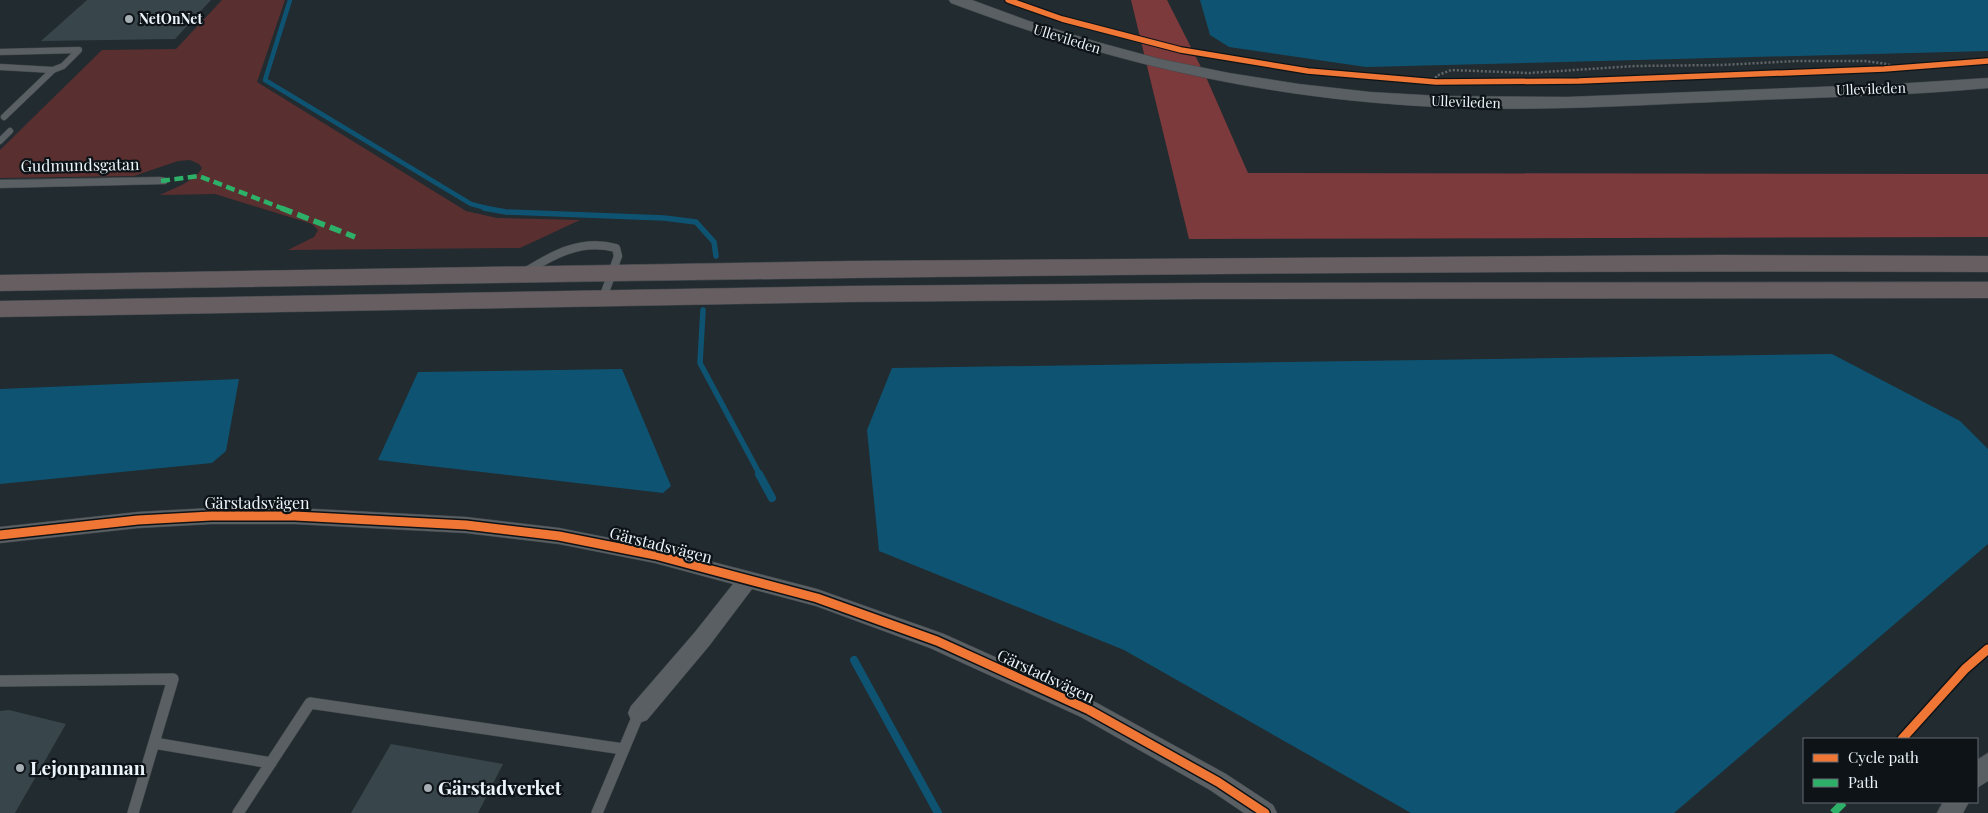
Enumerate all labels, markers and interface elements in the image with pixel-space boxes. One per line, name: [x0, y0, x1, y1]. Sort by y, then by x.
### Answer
place label: NetOnNet: [139, 9, 202, 28]
marker: NetOnNet: [123, 13, 135, 25]
street label: Ullevileden: [1031, 19, 1104, 58]
street label: Ullevileden: [1836, 78, 1907, 99]
street label: Ullevileden: [1431, 91, 1502, 112]
street label: Gudmundsgatan: [20, 153, 140, 176]
street label: Gärstadsvägen: [204, 492, 310, 513]
street label: Gärstadsvägen: [608, 522, 715, 568]
street label: Gärstadsvägen: [994, 644, 1099, 707]
legend: [1803, 738, 1978, 803]
text: Cycle path: [1848, 747, 1919, 767]
place label: Lejonpannan: [30, 754, 146, 780]
marker: Lejonpannan: [14, 762, 26, 774]
text: Path: [1848, 772, 1878, 792]
place label: Gärstadverket: [438, 774, 562, 800]
marker: Gärstadverket: [422, 782, 434, 794]

